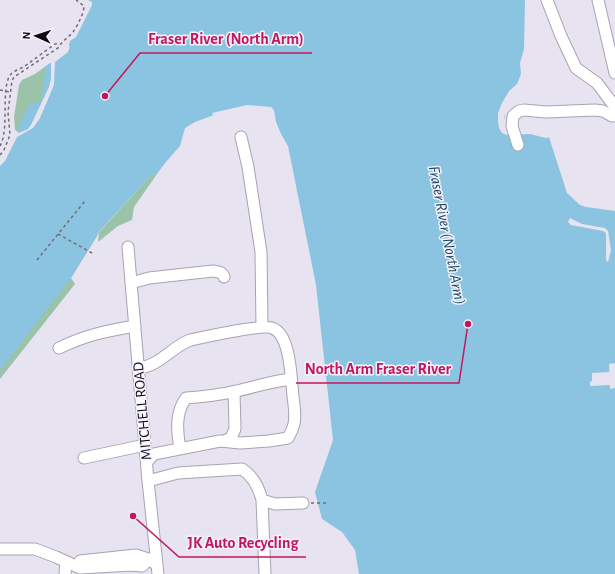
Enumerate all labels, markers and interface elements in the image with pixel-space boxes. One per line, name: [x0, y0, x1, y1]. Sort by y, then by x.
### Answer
north arrow: [16, 16, 56, 56]
callout: Fraser River (North Arm): [140, 25, 312, 53]
text: N: [21, 31, 32, 40]
text: Fraser River (North Arm): [148, 31, 304, 47]
water label: Fraser River (North Arm): [426, 164, 468, 306]
callout: North Arm Fraser River: [296, 355, 459, 383]
street label: MITCHELL ROAD: [131, 361, 154, 461]
text: North Arm Fraser River: [305, 361, 452, 377]
callout: JK Auto Recycling: [179, 529, 306, 557]
text: JK Auto Recycling: [188, 535, 299, 552]

